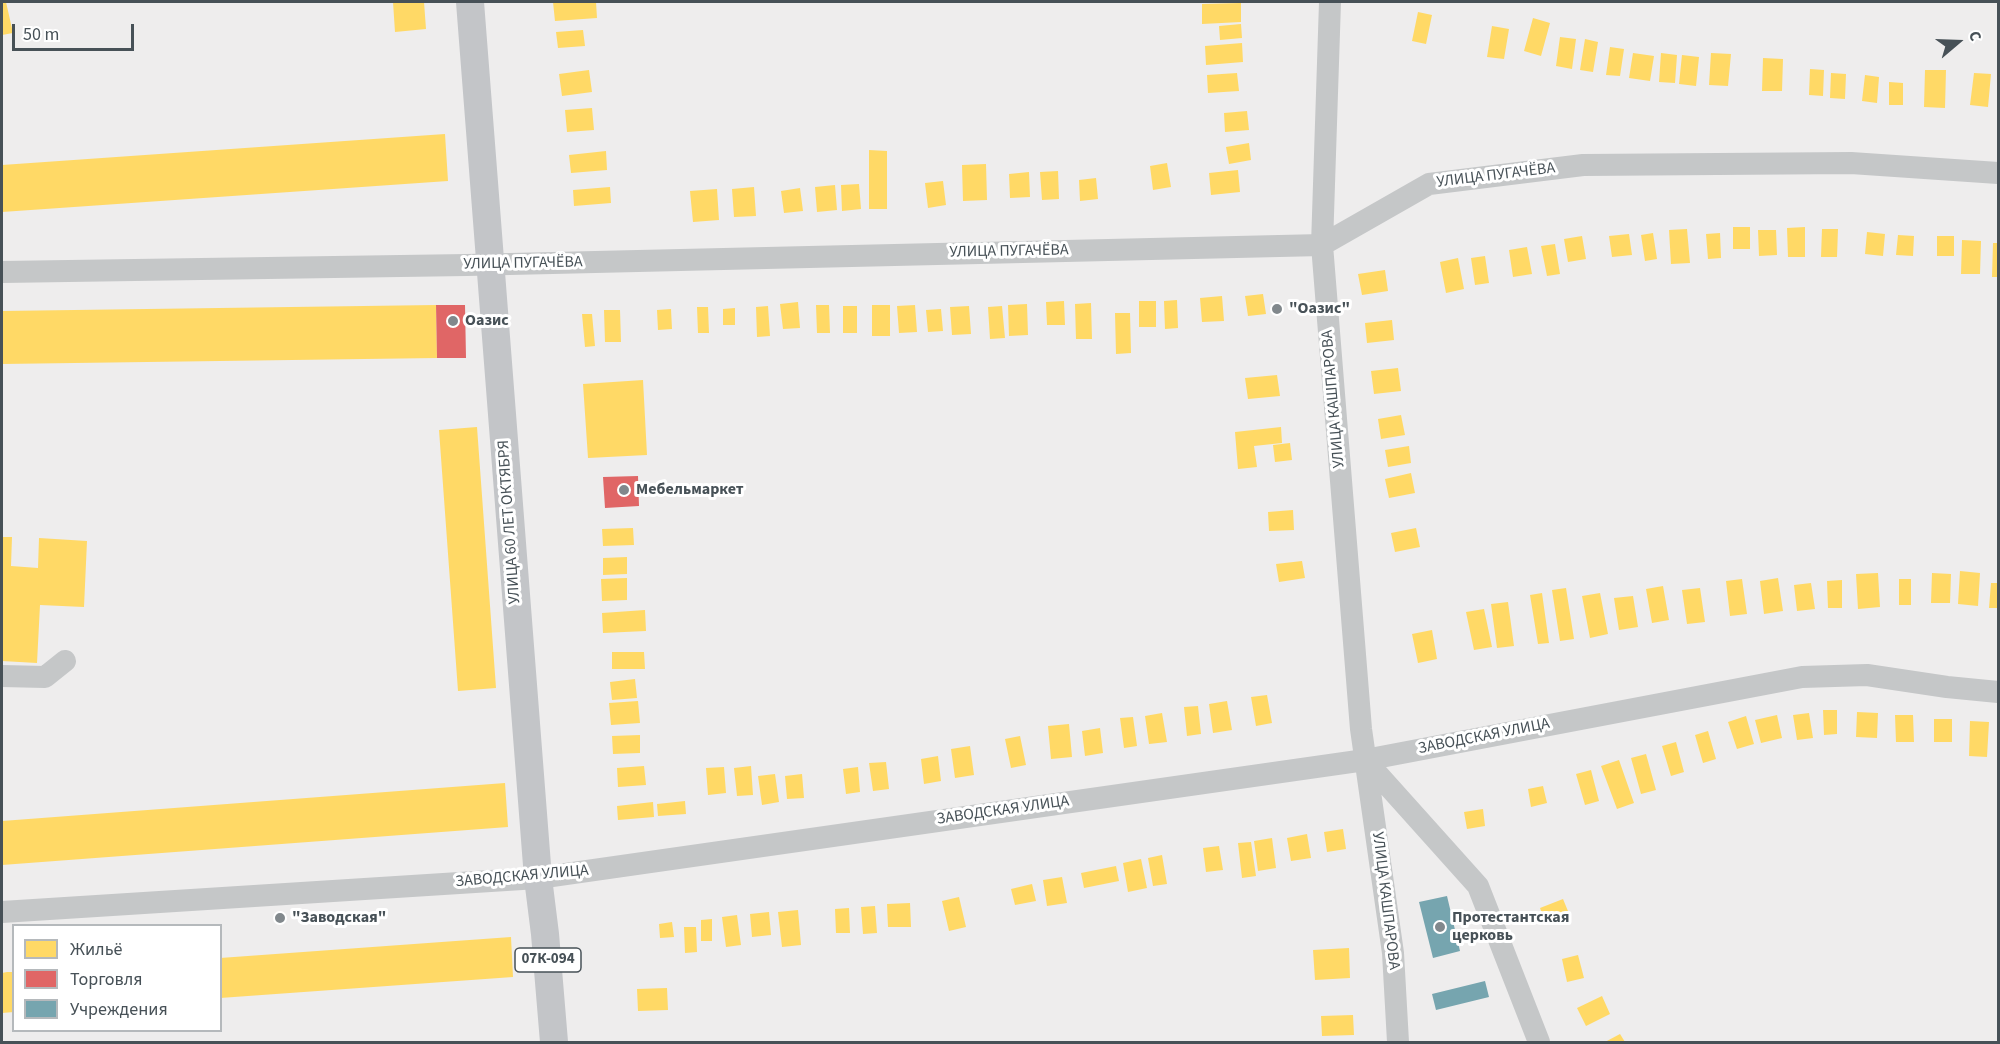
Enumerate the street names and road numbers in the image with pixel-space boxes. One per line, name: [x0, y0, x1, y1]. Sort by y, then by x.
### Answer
street label: УЛИЦА ПУГАЧЁВА: [1436, 159, 1556, 193]
street label: УЛИЦА ПУГАЧЁВА: [949, 241, 1069, 263]
street label: УЛИЦА ПУГАЧЁВА: [463, 253, 583, 275]
street label: УЛИЦА КАШПАРОВА: [1318, 329, 1350, 469]
street label: УЛИЦА 60 ЛЕТ ОКТЯБРЯ: [495, 439, 525, 605]
street label: ЗАВОДСКАЯ УЛИЦА: [1417, 715, 1551, 759]
street label: ЗАВОДСКАЯ УЛИЦА: [936, 792, 1070, 830]
street label: УЛИЦА КАШПАРОВА: [1367, 831, 1403, 971]
street label: ЗАВОДСКАЯ УЛИЦА: [455, 862, 589, 892]
road number: 07К-094: [515, 948, 581, 972]

